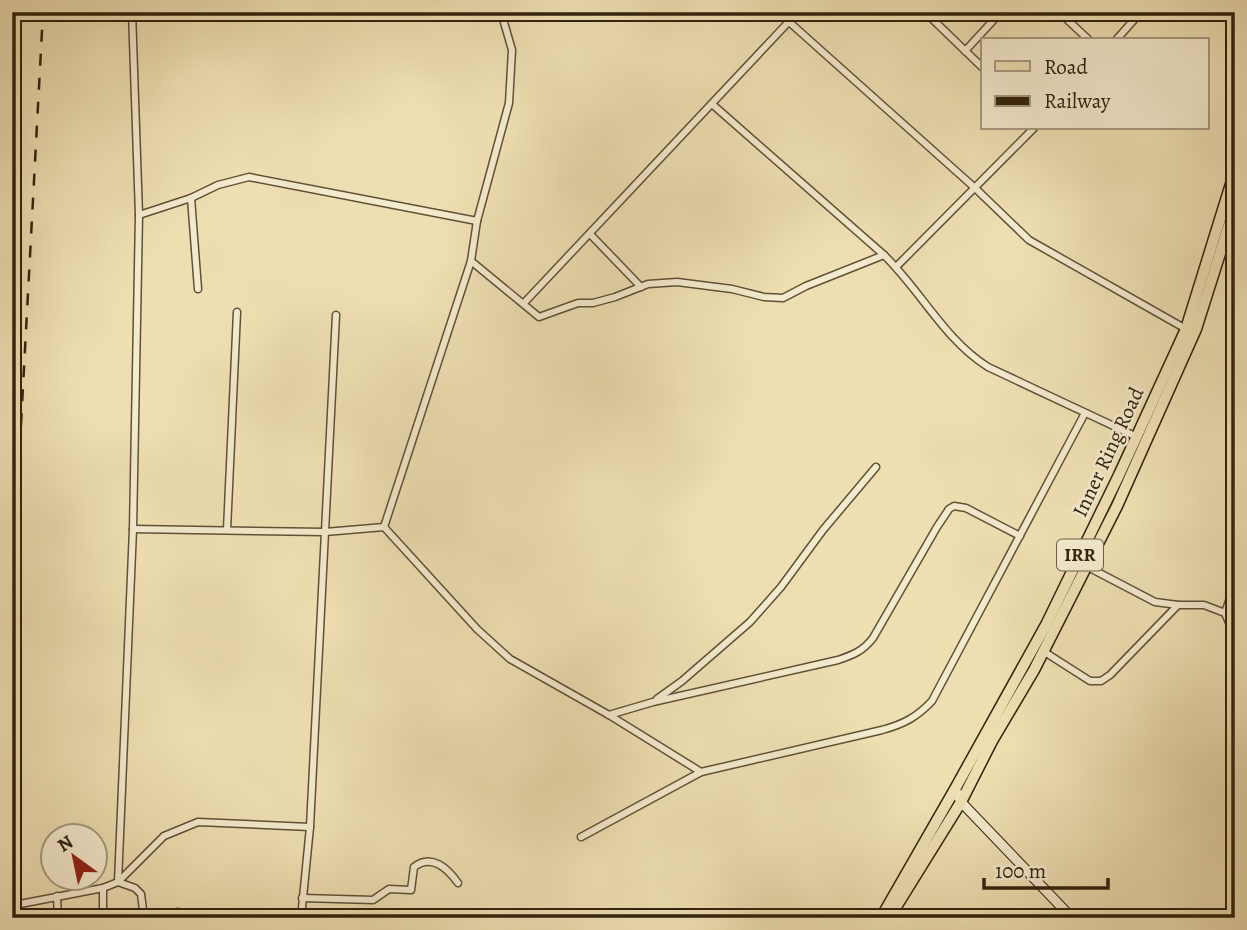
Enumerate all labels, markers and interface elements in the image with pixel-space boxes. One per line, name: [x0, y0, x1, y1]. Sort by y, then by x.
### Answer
legend: [981, 38, 1208, 130]
text: Road: [1044, 53, 1088, 81]
text: Railway: [1044, 87, 1111, 115]
street label: Inner Ring Road: [1066, 382, 1151, 522]
road number: IRR: [1057, 540, 1103, 570]
north arrow: [38, 822, 108, 892]
text: N: [52, 829, 78, 858]
scale bar: [984, 846, 1109, 890]
text: 100 m: [995, 857, 1046, 885]

